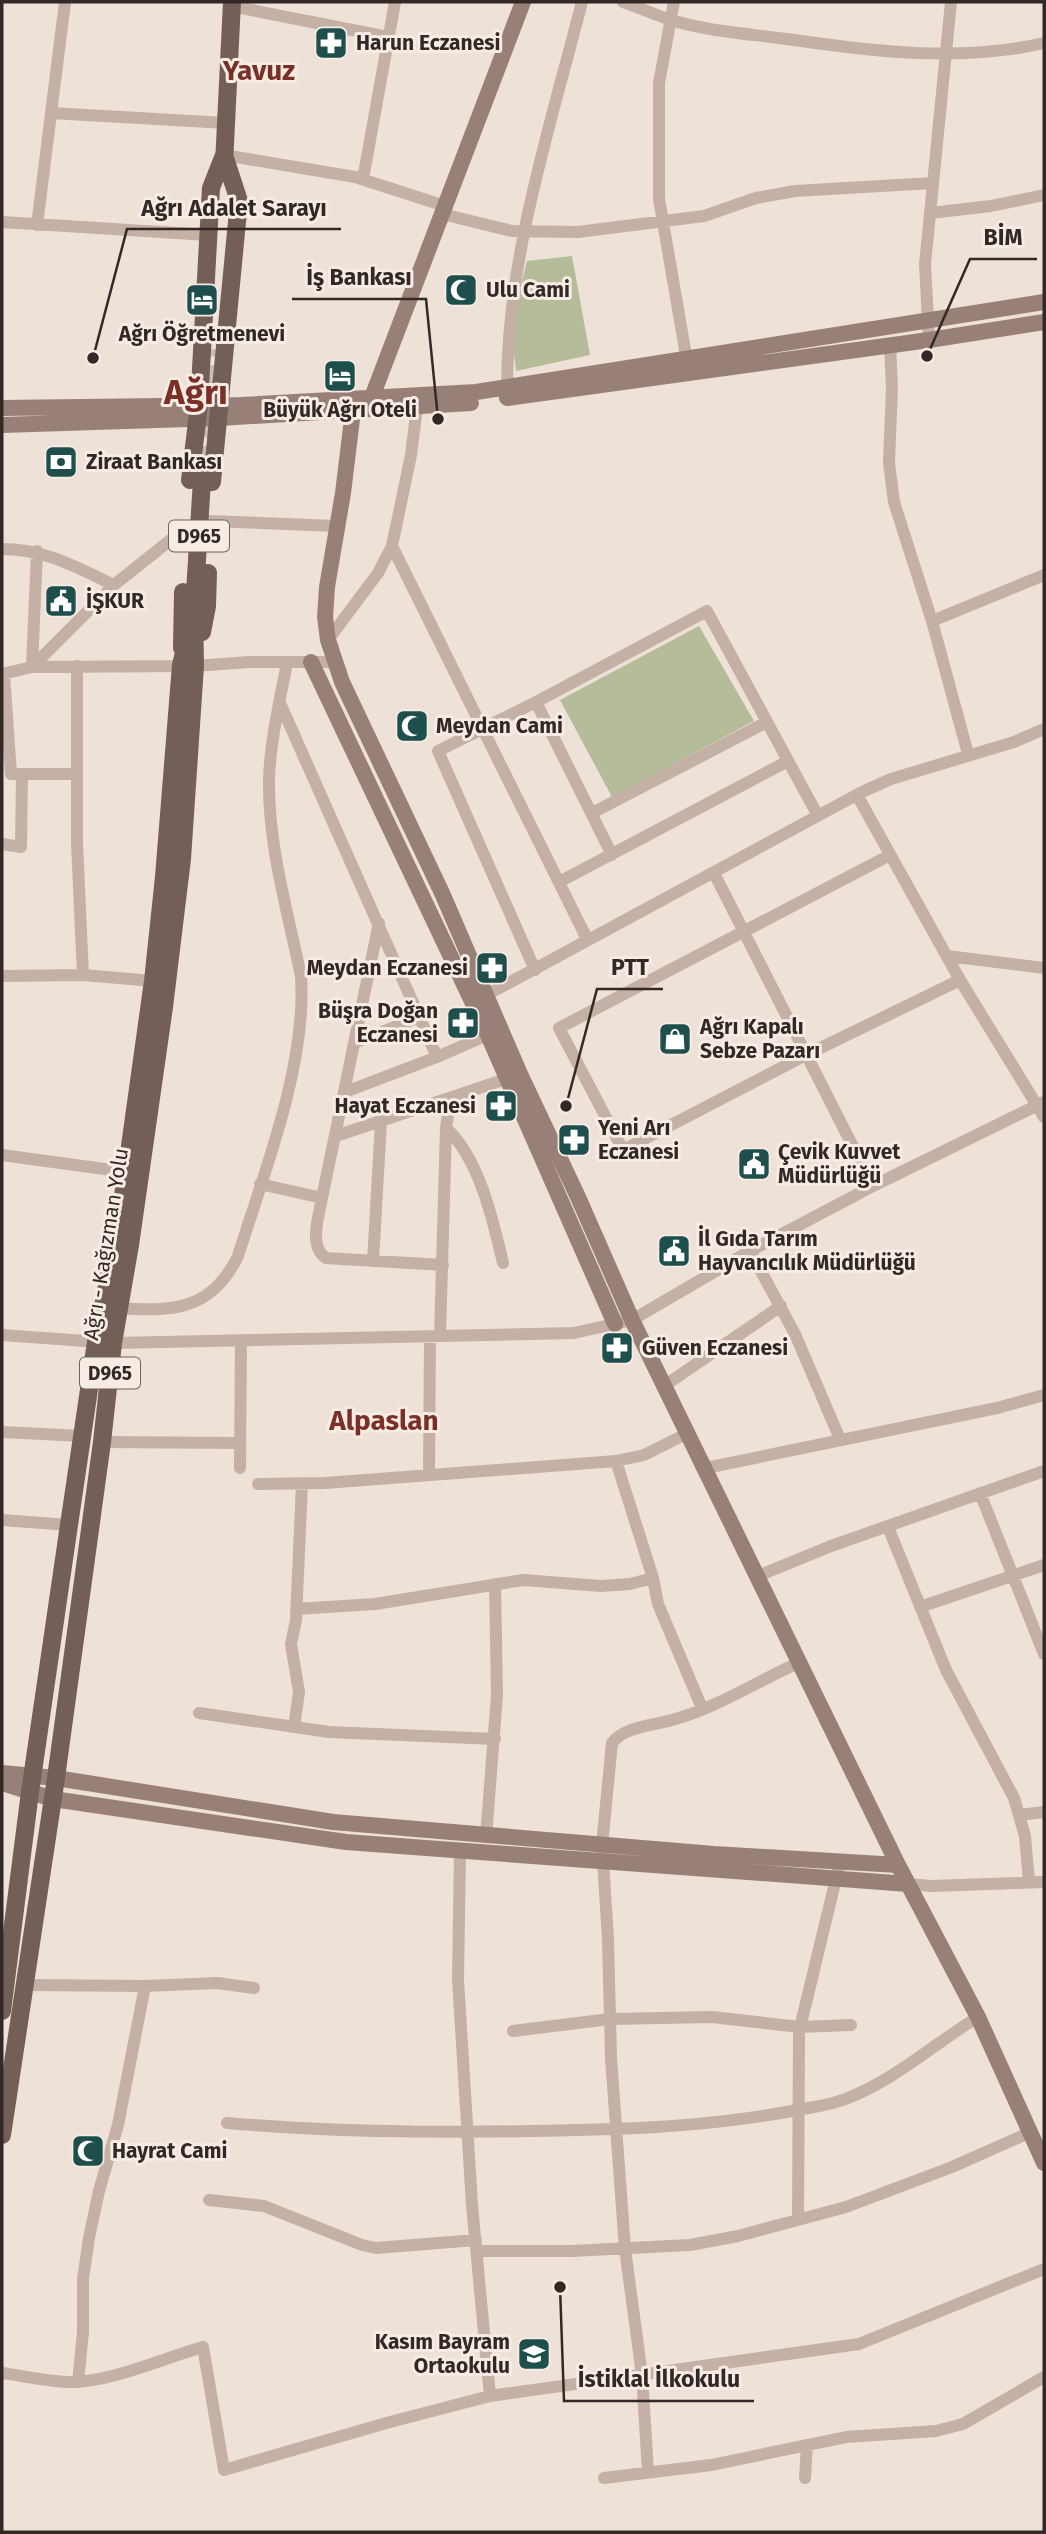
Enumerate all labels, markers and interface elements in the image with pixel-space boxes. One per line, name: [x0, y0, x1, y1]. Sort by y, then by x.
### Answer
pharmacy icon: Harun Eczanesi: [312, 24, 350, 62]
place label: Harun Eczanesi: [356, 30, 500, 56]
district label: Yavuz: [222, 54, 295, 87]
callout: Ağrı Adalet Sarayı: [127, 185, 341, 229]
text: Ağrı Adalet Sarayı: [140, 194, 327, 222]
callout: BİM: [970, 215, 1037, 259]
text: BİM: [983, 222, 1023, 251]
callout: İş Bankası: [292, 255, 426, 299]
text: İş Bankası: [306, 262, 412, 292]
mosque icon: Ulu Cami: [442, 271, 480, 309]
place label: Ulu Cami: [486, 277, 570, 303]
hotel icon: Ağrı Öğretmenevi: [183, 281, 221, 319]
place label: Ağrı Öğretmenevi: [118, 320, 285, 347]
hotel icon: Büyük Ağrı Oteli: [321, 357, 359, 395]
district label: Ağrı: [163, 371, 228, 413]
place label: Büyük Ağrı Oteli: [263, 397, 417, 423]
bank icon: Ziraat Bankası: [42, 443, 80, 481]
place label: Ziraat Bankası: [86, 449, 222, 475]
road number: D965: [169, 520, 229, 552]
public building icon: İŞKUR: [42, 582, 80, 620]
place label: İŞKUR: [86, 587, 145, 614]
mosque icon: Meydan Cami: [393, 707, 431, 745]
place label: Meydan Cami: [436, 713, 563, 739]
callout: PTT: [597, 945, 663, 989]
pharmacy icon: Meydan Eczanesi: [473, 949, 511, 987]
text: PTT: [611, 953, 650, 981]
place label: Meydan Eczanesi: [307, 955, 468, 981]
place label: Büşra Doğan Eczanesi: [318, 998, 438, 1048]
pharmacy icon: Büşra Doğan Eczanesi: [444, 1004, 482, 1042]
place label: Ağrı Kapalı Sebze Pazarı: [699, 1014, 820, 1064]
shop icon: Ağrı Kapalı Sebze Pazarı: [656, 1020, 694, 1058]
pharmacy icon: Hayat Eczanesi: [482, 1087, 520, 1125]
place label: Hayat Eczanesi: [335, 1093, 476, 1119]
place label: Yeni Arı Eczanesi: [597, 1115, 679, 1165]
pharmacy icon: Yeni Arı Eczanesi: [555, 1121, 593, 1159]
place label: Çevik Kuvvet Müdürlüğü: [778, 1139, 901, 1189]
public building icon: Çevik Kuvvet Müdürlüğü: [735, 1145, 773, 1183]
street label: Ağrı - Kağızman Yolu: [78, 1146, 134, 1342]
place label: İl Gıda Tarım Hayvancılık Müdürlüğü: [698, 1225, 916, 1276]
public building icon: İl Gıda Tarım Hayvancılık Müdürlüğü: [655, 1232, 693, 1270]
pharmacy icon: Güven Eczanesi: [598, 1329, 636, 1367]
place label: Güven Eczanesi: [642, 1335, 788, 1361]
road number: D965: [80, 1358, 140, 1388]
district label: Alpaslan: [328, 1404, 439, 1437]
mosque icon: Hayrat Cami: [69, 2132, 107, 2170]
place label: Hayrat Cami: [112, 2138, 227, 2164]
place label: Kasım Bayram Ortaokulu: [375, 2329, 510, 2379]
school or university icon: Kasım Bayram Ortaokulu: [515, 2335, 553, 2373]
callout: İstiklal İlkokulu: [564, 2357, 754, 2401]
text: İstiklal İlkokulu: [578, 2364, 740, 2393]

